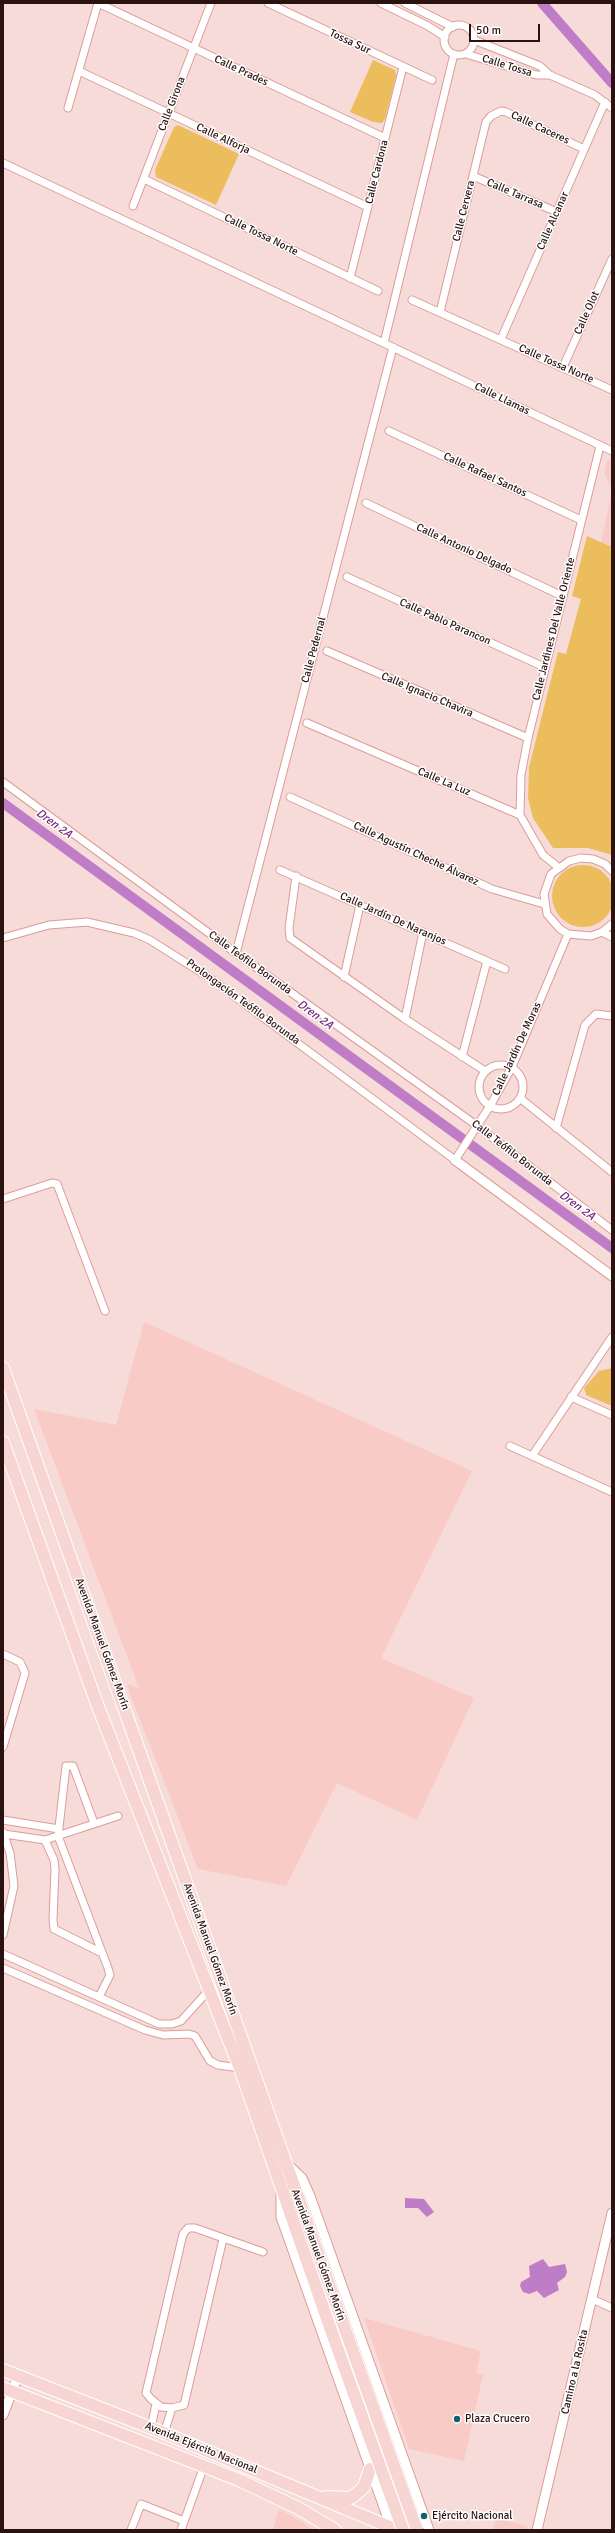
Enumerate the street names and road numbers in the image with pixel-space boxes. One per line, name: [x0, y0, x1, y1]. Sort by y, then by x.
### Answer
street label: Tossa Sur: [327, 27, 373, 57]
street label: Calle Tossa: [480, 52, 534, 80]
street label: Calle Prades: [212, 53, 270, 89]
street label: Calle Girona: [156, 75, 188, 133]
street label: Calle Caceres: [509, 109, 571, 147]
street label: Calle Alforja: [194, 121, 252, 157]
street label: Calle Cardona: [363, 139, 391, 205]
street label: Calle Tarrasa: [485, 176, 545, 212]
street label: Calle Cervera: [450, 179, 478, 243]
street label: Calle Alcanar: [534, 190, 572, 252]
street label: Calle Tossa Norte: [222, 211, 300, 259]
street label: Calle Olot: [572, 289, 602, 337]
street label: Calle Tossa Norte: [516, 342, 596, 386]
street label: Calle Llamas: [472, 380, 532, 418]
street label: Calle Rafael Santos: [441, 450, 529, 500]
street label: Calle Antonio Delgado: [414, 521, 514, 577]
street label: Calle Jardines Del Valle Oriente: [530, 556, 578, 702]
street label: Calle Pablo Parancon: [397, 596, 493, 648]
street label: Calle Pedernal: [299, 615, 329, 685]
street label: Calle Ignacio Chavira: [379, 670, 475, 720]
street label: Calle La Luz: [415, 765, 473, 799]
street label: Calle Agustín Cheche Álvarez: [351, 819, 481, 889]
street label: Calle Jardín De Naranjos: [338, 890, 448, 948]
street label: Calle Teófilo Borunda: [206, 928, 294, 998]
street label: Prolongación Teófilo Borunda: [184, 956, 302, 1048]
street label: Calle Jardín De Moras: [490, 1000, 544, 1098]
street label: Calle Teófilo Borunda: [469, 1117, 555, 1189]
street label: Avenida Manuel Gómez Morín: [72, 1576, 132, 1712]
street label: Avenida Manuel Gómez Morín: [180, 1881, 240, 2017]
street label: Avenida Manuel Gómez Morín: [288, 2187, 348, 2323]
street label: Camino a la Rosita: [559, 2328, 591, 2416]
street label: Avenida Ejército Nacional: [143, 2419, 259, 2477]

